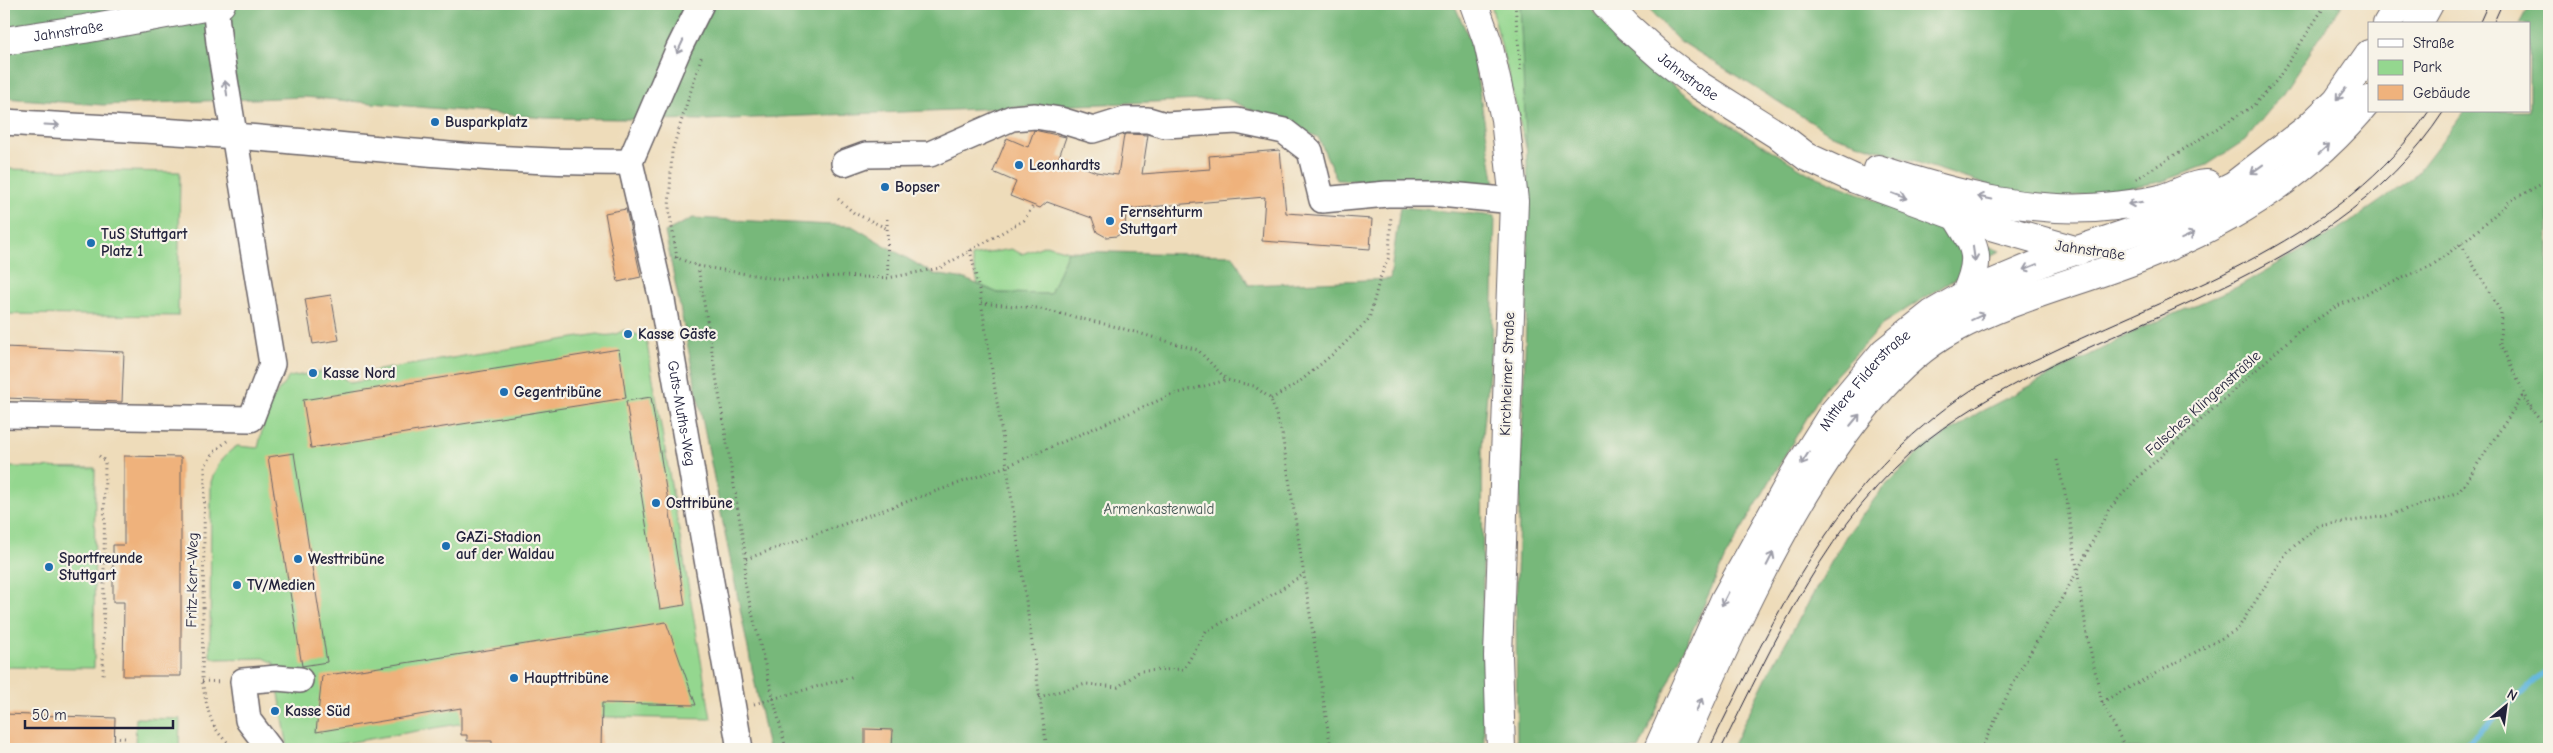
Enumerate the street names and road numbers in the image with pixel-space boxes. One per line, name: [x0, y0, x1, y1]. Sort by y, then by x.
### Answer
street label: Jahnstraße: [32, 17, 105, 45]
street label: Jahnstraße: [1654, 49, 1722, 105]
street label: Jahnstraße: [2054, 236, 2127, 264]
street label: Kirchheimer Straße: [1496, 311, 1518, 436]
street label: Mittlere Filderstraße: [1815, 325, 1914, 434]
street label: Falsches Klingensträßle: [2142, 346, 2265, 459]
street label: Guts-Muths-Weg: [664, 359, 700, 468]
street label: Fritz-Kerr-Weg: [182, 532, 202, 628]

